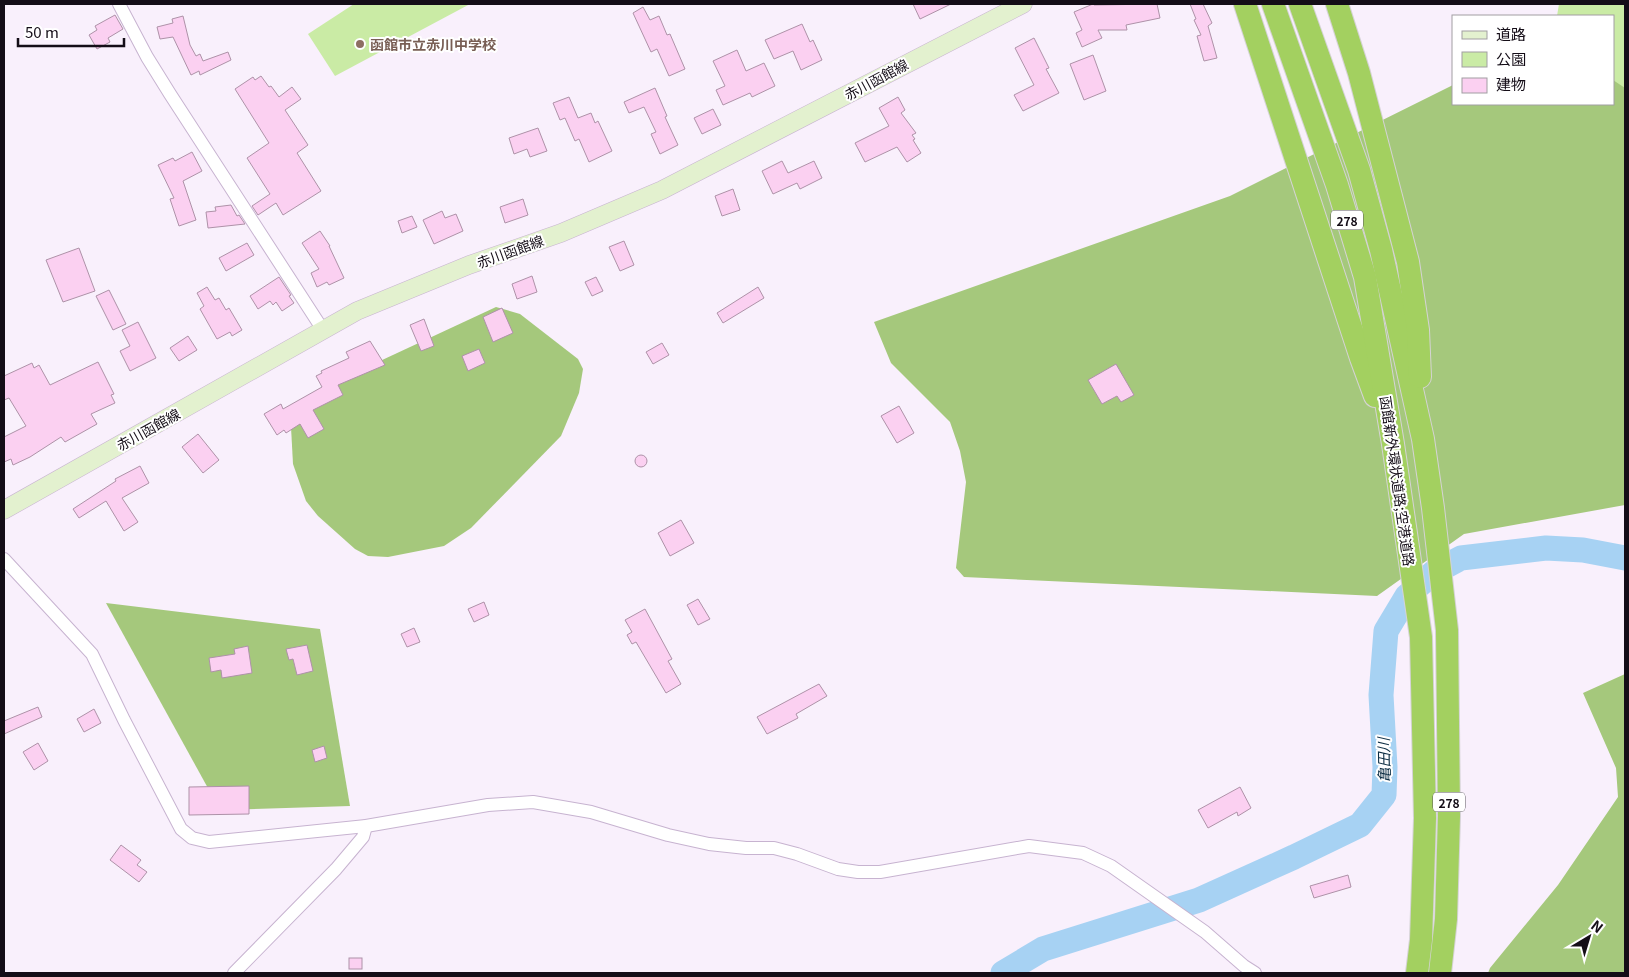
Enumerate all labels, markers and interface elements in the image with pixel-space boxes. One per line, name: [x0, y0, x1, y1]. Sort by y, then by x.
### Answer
scale bar: [18, 15, 124, 47]
legend: [1452, 15, 1614, 105]
text: 50 m: [25, 21, 59, 42]
text: 道路: [1496, 23, 1526, 44]
place label: 函館市立赤川中学校: [370, 34, 496, 54]
marker: 函館市立赤川中学校: [354, 38, 366, 50]
text: 公園: [1496, 48, 1526, 69]
street label: 赤川函館線: [840, 54, 912, 104]
text: 建物: [1496, 73, 1526, 94]
road number: 278: [1331, 210, 1363, 230]
street label: 赤川函館線: [474, 230, 546, 272]
street label: 函館新外環状道路;空港道路: [1376, 394, 1420, 568]
street label: 赤川函館線: [113, 403, 183, 455]
water label: 亀田川: [1372, 735, 1394, 783]
road number: 278: [1433, 792, 1465, 812]
north arrow: [1564, 912, 1614, 962]
text: N: [1587, 915, 1608, 937]

